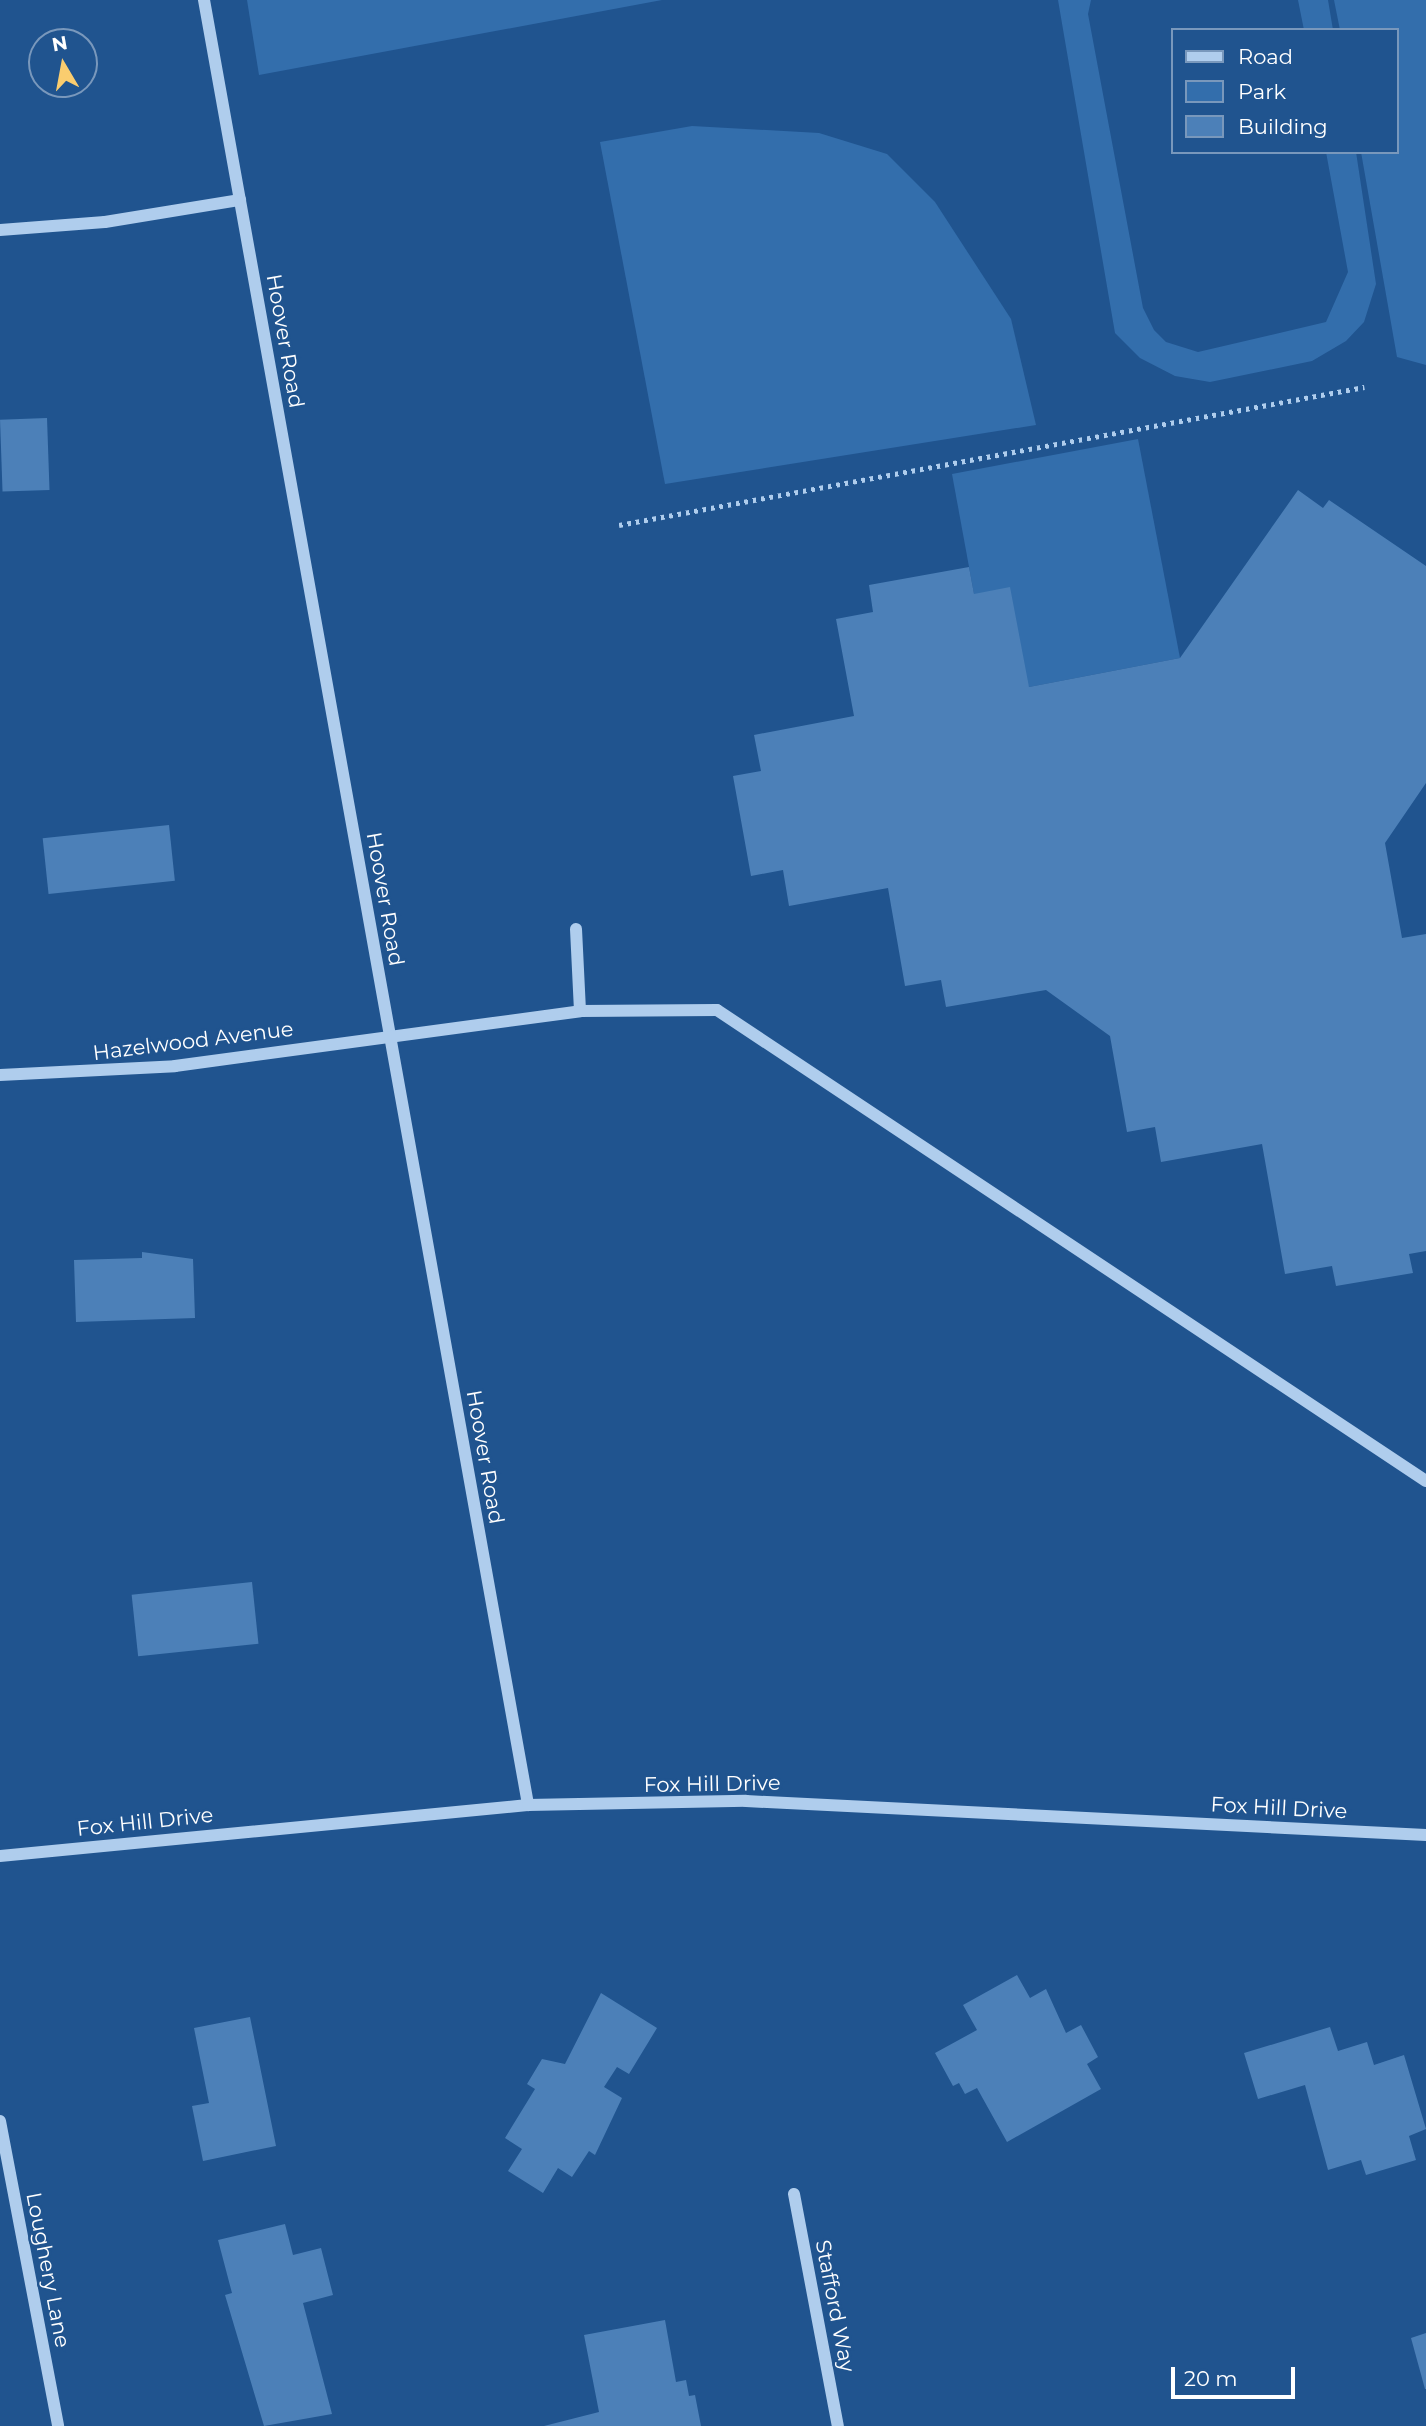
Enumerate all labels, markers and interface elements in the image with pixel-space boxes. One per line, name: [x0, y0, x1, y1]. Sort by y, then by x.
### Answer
north arrow: [28, 28, 98, 98]
legend: [1170, 28, 1398, 154]
text: N: [50, 31, 69, 56]
text: Road: [1238, 44, 1293, 69]
text: Park: [1238, 79, 1286, 104]
text: Building: [1238, 114, 1328, 139]
street label: Hoover Road: [261, 272, 309, 410]
street label: Hoover Road: [361, 830, 409, 968]
street label: Hazelwood Avenue: [91, 1016, 295, 1066]
street label: Hoover Road: [461, 1388, 509, 1526]
street label: Fox Hill Drive: [643, 1770, 781, 1798]
street label: Fox Hill Drive: [1210, 1792, 1348, 1824]
street label: Fox Hill Drive: [76, 1802, 214, 1842]
street label: Loughery Lane: [21, 2190, 75, 2350]
street label: Stafford Way: [810, 2238, 860, 2374]
scale bar: [1174, 2352, 1298, 2396]
text: 20 m: [1184, 2366, 1238, 2391]

